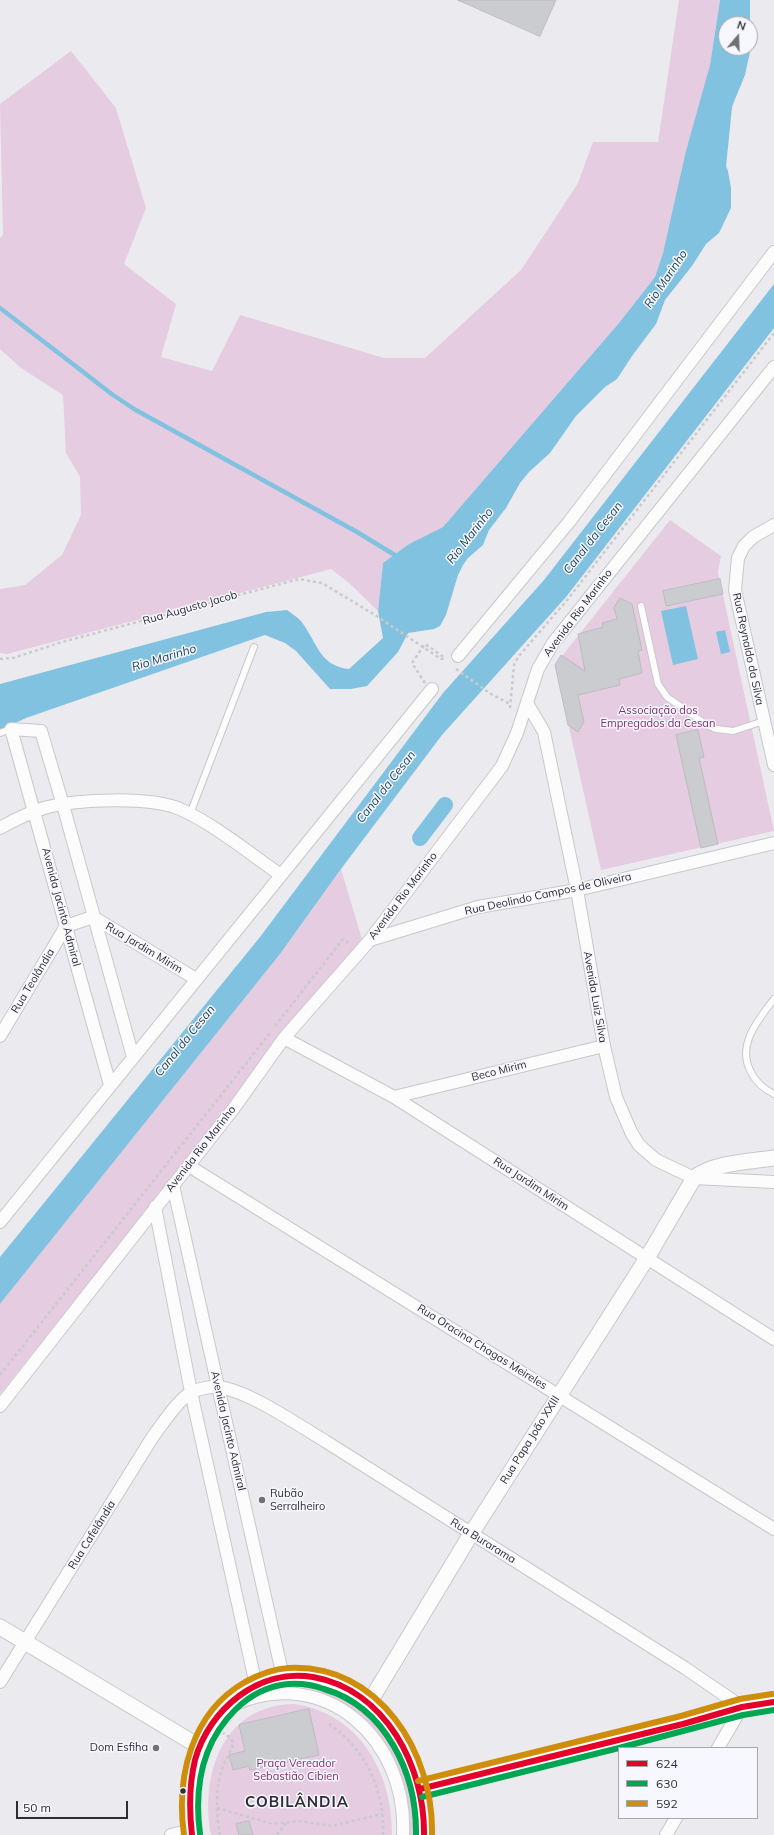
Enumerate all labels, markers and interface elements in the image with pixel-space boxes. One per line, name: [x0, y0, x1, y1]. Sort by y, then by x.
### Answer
north arrow: [718, 16, 758, 56]
text: N: [735, 18, 748, 34]
water label: Rio Marinho: [641, 247, 691, 311]
water label: Canal da Cesan: [560, 499, 626, 577]
water label: Rio Marinho: [444, 505, 496, 567]
street label: Avenida Rio Marinho: [541, 567, 615, 659]
street label: Rua Augusto Jacob: [141, 588, 239, 628]
street label: Rua Reynaldo da Silva: [730, 592, 766, 706]
water label: Rio Marinho: [130, 641, 198, 675]
park label: Associação dos Empregados da Cesan: [601, 704, 715, 730]
water label: Canal da Cesan: [353, 748, 419, 826]
street label: Avenida Jacinto Admiral: [39, 846, 83, 968]
street label: Avenida Rio Marinho: [366, 850, 440, 942]
street label: Rua Deolindo Campos de Oliveira: [463, 870, 633, 918]
street label: Rua Jardim Mirim: [103, 920, 185, 976]
street label: Rua Teolândia: [9, 946, 57, 1016]
street label: Avenida Luiz Silva: [580, 950, 610, 1044]
water label: Canal da Cesan: [152, 1002, 218, 1080]
street label: Beco Mirim: [470, 1058, 528, 1084]
street label: Avenida Rio Marinho: [163, 1103, 239, 1195]
street label: Rua Jardim Mirim: [491, 1155, 571, 1213]
street label: Rua Oracina Chagas Meireles: [415, 1302, 549, 1392]
street label: Avenida Jacinto Admiral: [208, 1370, 248, 1492]
street label: Rua Papa João XXIII: [497, 1393, 563, 1487]
place label: Rubão Serralheiro: [270, 1487, 325, 1513]
marker: Rubão Serralheiro: [257, 1495, 267, 1505]
street label: Rua Cafelândia: [66, 1498, 118, 1572]
street label: Rua Burarama: [448, 1516, 518, 1566]
place label: Dom Esfiha: [90, 1741, 148, 1755]
marker: Dom Esfiha: [151, 1743, 161, 1753]
legend: [618, 1747, 758, 1819]
text: 624: [656, 1756, 678, 1771]
park label: Praça Vereador Sebastião Cibien: [253, 1757, 339, 1783]
text: 630: [656, 1776, 678, 1791]
unlabelled marker: [178, 1786, 188, 1796]
scale bar: [18, 1793, 130, 1819]
district label: COBILÂNDIA: [245, 1793, 349, 1811]
text: 592: [656, 1796, 678, 1811]
text: 50 m: [23, 1800, 51, 1815]

